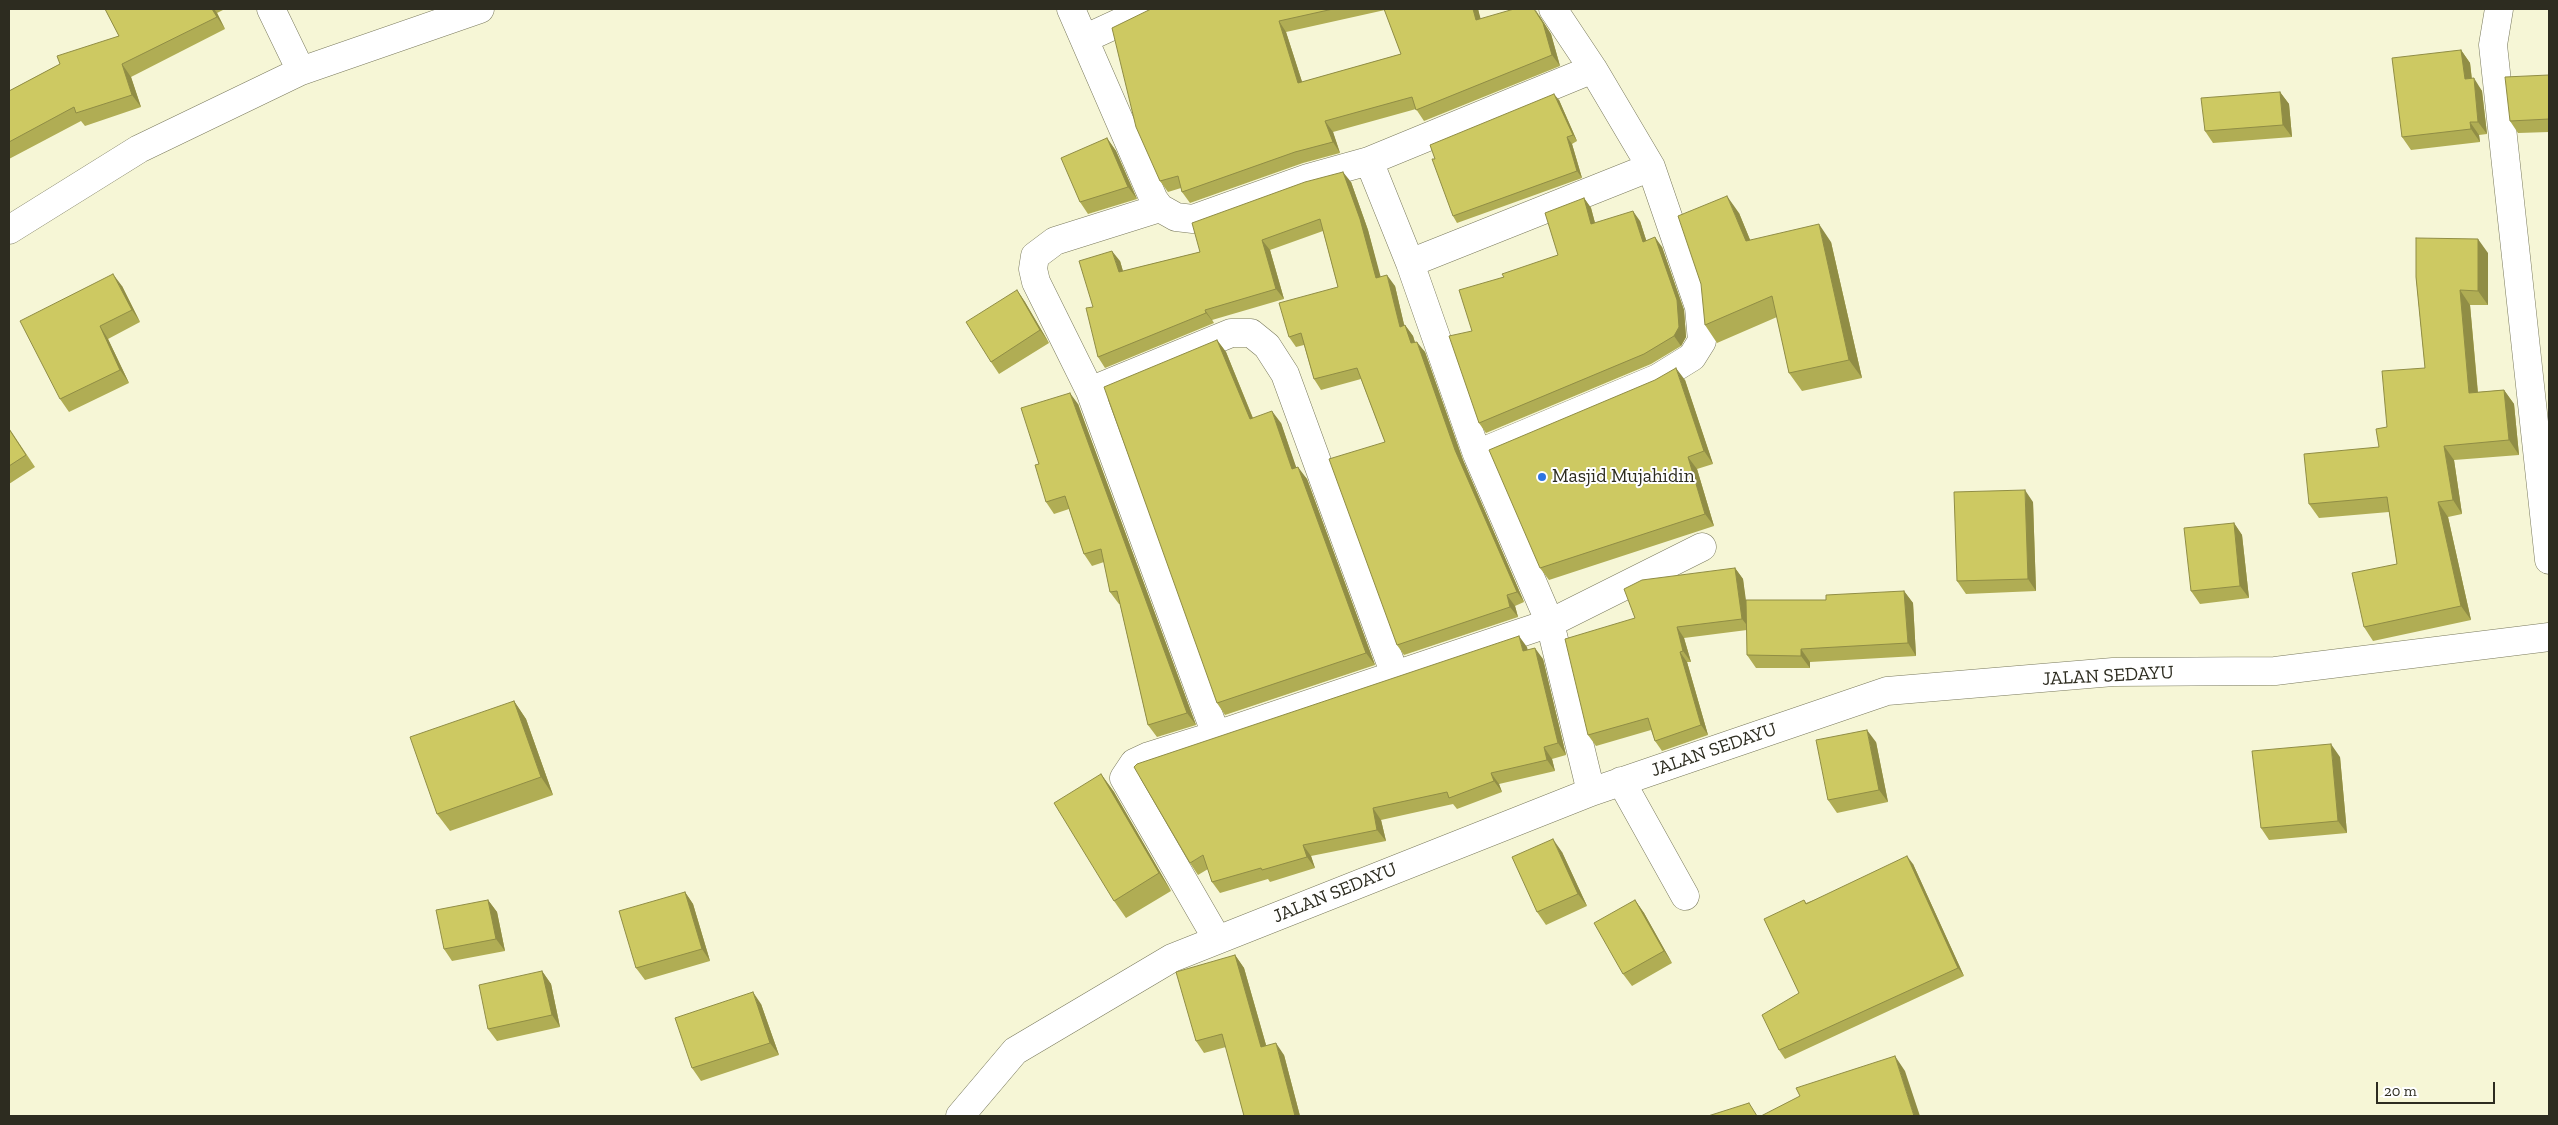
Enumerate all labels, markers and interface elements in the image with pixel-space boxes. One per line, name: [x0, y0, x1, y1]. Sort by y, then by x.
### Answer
place label: Masjid Mujahidin: [1552, 466, 1695, 488]
marker: Masjid Mujahidin: [1536, 471, 1548, 483]
street label: JALAN SEDAYU: [2042, 661, 2174, 691]
street label: JALAN SEDAYU: [1648, 718, 1780, 782]
street label: JALAN SEDAYU: [1270, 858, 1400, 928]
scale bar: [2378, 1072, 2497, 1104]
text: 20 m: [2384, 1082, 2417, 1100]

